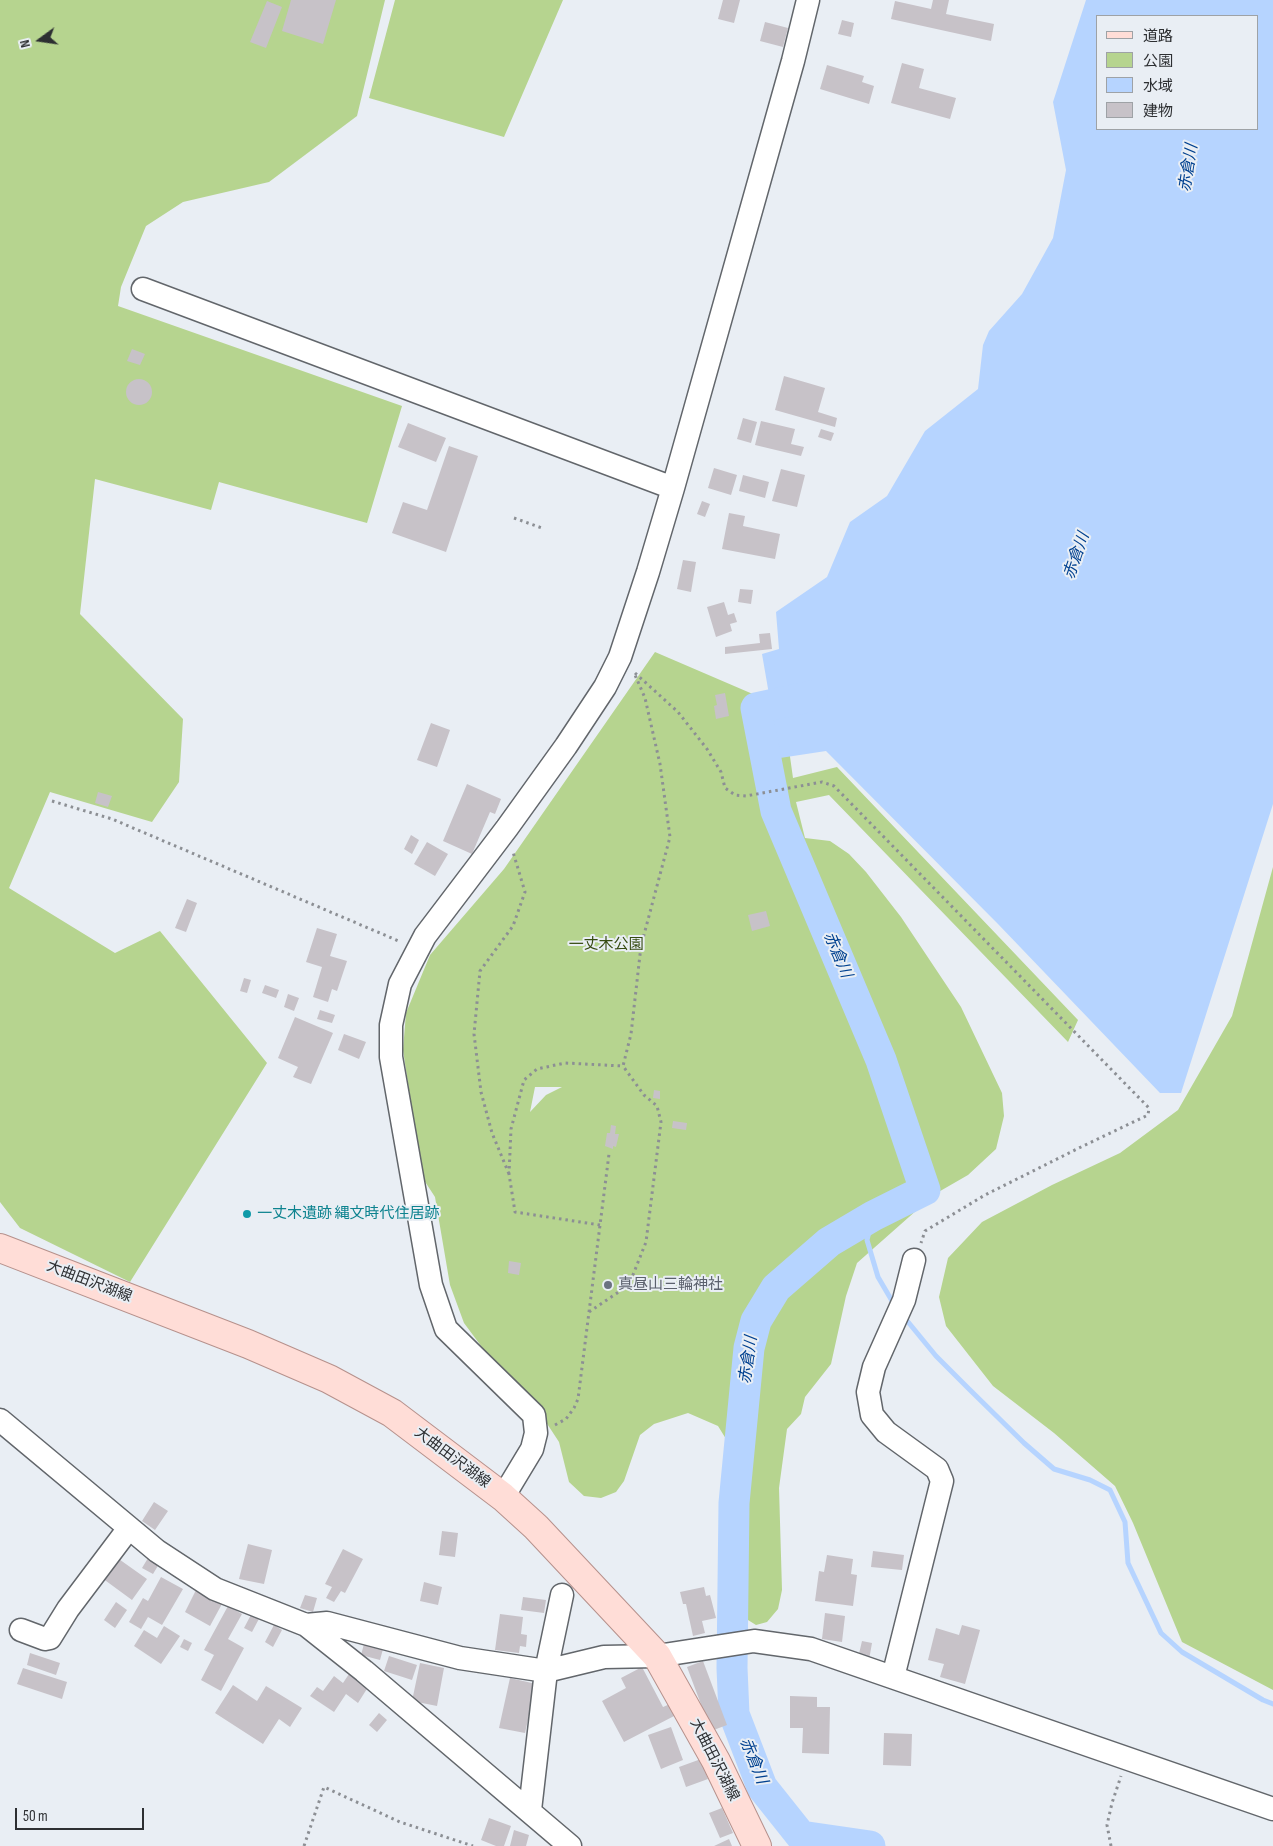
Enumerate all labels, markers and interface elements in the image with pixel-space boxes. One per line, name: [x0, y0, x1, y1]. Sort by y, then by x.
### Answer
north arrow: [15, 15, 65, 65]
legend: [1096, 15, 1258, 130]
text: 道路: [1143, 27, 1173, 46]
text: N: [16, 38, 34, 49]
text: 公園: [1143, 52, 1173, 71]
text: 水域: [1143, 77, 1173, 96]
text: 建物: [1143, 102, 1173, 121]
water label: 赤倉川: [1176, 143, 1202, 193]
water label: 赤倉川: [1060, 530, 1094, 582]
water label: 赤倉川: [819, 929, 855, 981]
park label: 一丈木公園: [569, 936, 643, 954]
place label: 一丈木遺跡 縄文時代住居跡: [257, 1205, 439, 1223]
marker: 一丈木遺跡 縄文時代住居跡: [241, 1208, 253, 1220]
street label: 大曲田沢湖線: [44, 1257, 134, 1307]
place label: 真昼山三輪神社: [618, 1276, 723, 1294]
marker: 真昼山三輪神社: [602, 1279, 614, 1291]
water label: 赤倉川: [736, 1335, 762, 1385]
street label: 大曲田沢湖線: [411, 1424, 493, 1492]
street label: 大曲田沢湖線: [686, 1716, 742, 1804]
water label: 赤倉川: [735, 1735, 771, 1787]
scale bar: [18, 1798, 146, 1830]
text: 50 m: [23, 1807, 48, 1826]

